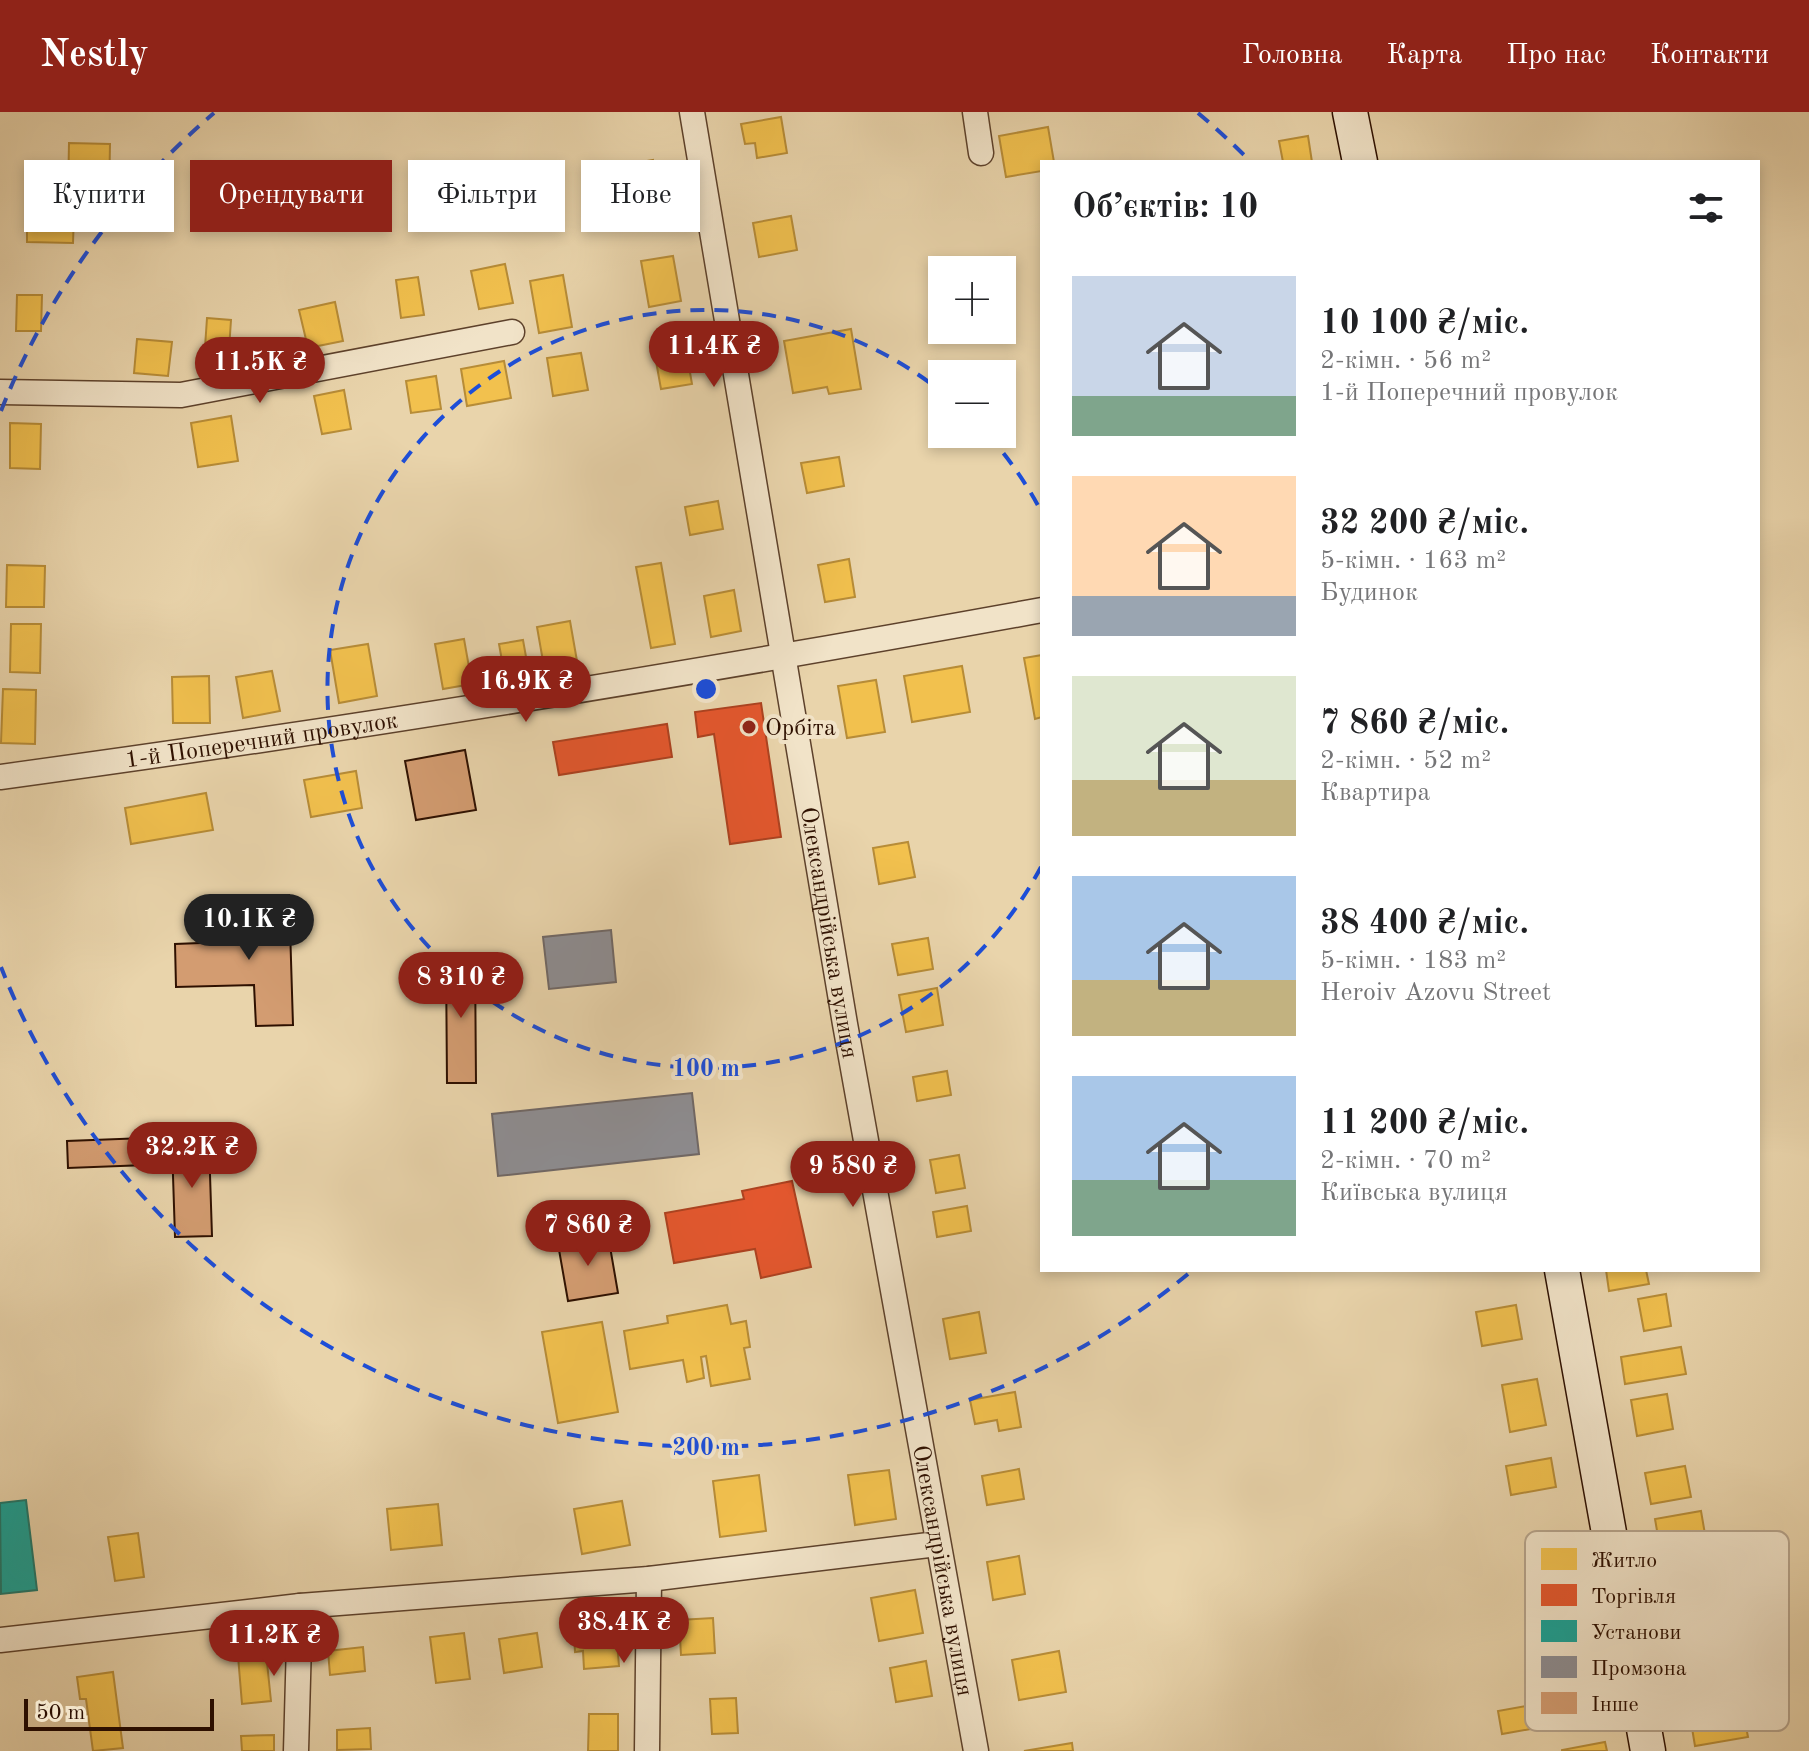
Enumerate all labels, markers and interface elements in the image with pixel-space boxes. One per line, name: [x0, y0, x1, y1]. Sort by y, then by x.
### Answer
text: Nestly: [40, 37, 149, 75]
text: Головна: [1242, 42, 1343, 70]
text: Карта: [1387, 42, 1462, 70]
text: Про нас: [1506, 42, 1606, 70]
text: Контакти: [1650, 42, 1769, 70]
chip: Купити: [24, 160, 174, 232]
chip: Орендувати: [190, 160, 392, 232]
chip: Фільтри: [408, 160, 565, 232]
chip: Нове: [581, 160, 700, 232]
icon: filters: [1684, 186, 1728, 230]
text: Об’єктів: 10: [1072, 191, 1258, 225]
map controls: [928, 256, 1016, 448]
button: +: [928, 256, 1016, 344]
text: 10 100 ₴/міс.: [1320, 307, 1529, 341]
icon: home: [1136, 308, 1232, 404]
pin: 11.4K ₴: [640, 321, 788, 389]
text: 11.4K ₴: [667, 334, 761, 360]
pin: 11.5K ₴: [186, 337, 334, 405]
text: 2-кімн. · 56 m²: [1320, 348, 1491, 374]
text: 11.5K ₴: [213, 350, 307, 376]
button: −: [928, 360, 1016, 448]
text: 1-й Поперечний провулок: [1320, 380, 1618, 406]
text: 32 200 ₴/міс.: [1320, 507, 1529, 541]
icon: home: [1136, 508, 1232, 604]
text: 5-кімн. · 163 m²: [1320, 548, 1506, 574]
text: Будинок: [1320, 580, 1418, 606]
pin: 16.9K ₴: [452, 656, 600, 724]
text: 16.9K ₴: [479, 669, 573, 695]
centre of rings: [692, 675, 720, 703]
text: 7 860 ₴/міс.: [1320, 707, 1509, 741]
icon: home: [1136, 708, 1232, 804]
street label: 1-й Поперечний провулок: [124, 709, 400, 774]
place label: Орбіта: [765, 717, 836, 741]
marker: Орбіта: [740, 718, 758, 736]
text: 2-кімн. · 52 m²: [1320, 748, 1491, 774]
text: Квартира: [1320, 780, 1430, 806]
street label: Олександрійська вулиця: [795, 805, 861, 1061]
pin: 10.1K ₴: [175, 894, 323, 962]
text: 10.1K ₴: [202, 907, 296, 933]
text: 38 400 ₴/міс.: [1320, 907, 1529, 941]
icon: home: [1136, 908, 1232, 1004]
text: 5-кімн. · 183 m²: [1320, 948, 1506, 974]
pin: 8 310 ₴: [387, 952, 535, 1020]
text: 8 310 ₴: [416, 965, 506, 991]
text: Heroiv Azovu Street: [1320, 980, 1551, 1006]
text: 100 m: [672, 1058, 740, 1082]
text: 11 200 ₴/міс.: [1320, 1107, 1529, 1141]
icon: home: [1136, 1108, 1232, 1204]
pin: 32.2K ₴: [118, 1122, 266, 1190]
text: 32.2K ₴: [145, 1135, 239, 1161]
pin: 9 580 ₴: [779, 1141, 927, 1209]
text: 2-кімн. · 70 m²: [1320, 1148, 1491, 1174]
text: 9 580 ₴: [808, 1154, 898, 1180]
text: Київська вулиця: [1320, 1180, 1508, 1206]
pin: 7 860 ₴: [514, 1200, 662, 1268]
text: 7 860 ₴: [543, 1213, 633, 1239]
text: 200 m: [672, 1437, 740, 1461]
street label: Олександрійська вулиця: [907, 1443, 976, 1698]
legend: [1525, 1531, 1789, 1731]
text: Житло: [1591, 1550, 1657, 1572]
text: Торгівля: [1591, 1586, 1676, 1608]
pin: 38.4K ₴: [550, 1597, 698, 1665]
pin: 11.2K ₴: [200, 1610, 348, 1678]
text: 38.4K ₴: [577, 1610, 671, 1636]
text: Установи: [1591, 1622, 1681, 1644]
text: 11.2K ₴: [227, 1623, 321, 1649]
text: Промзона: [1591, 1658, 1687, 1680]
text: Інше: [1591, 1694, 1639, 1716]
scale bar: [24, 1695, 214, 1731]
text: 50 m: [36, 1702, 85, 1724]

